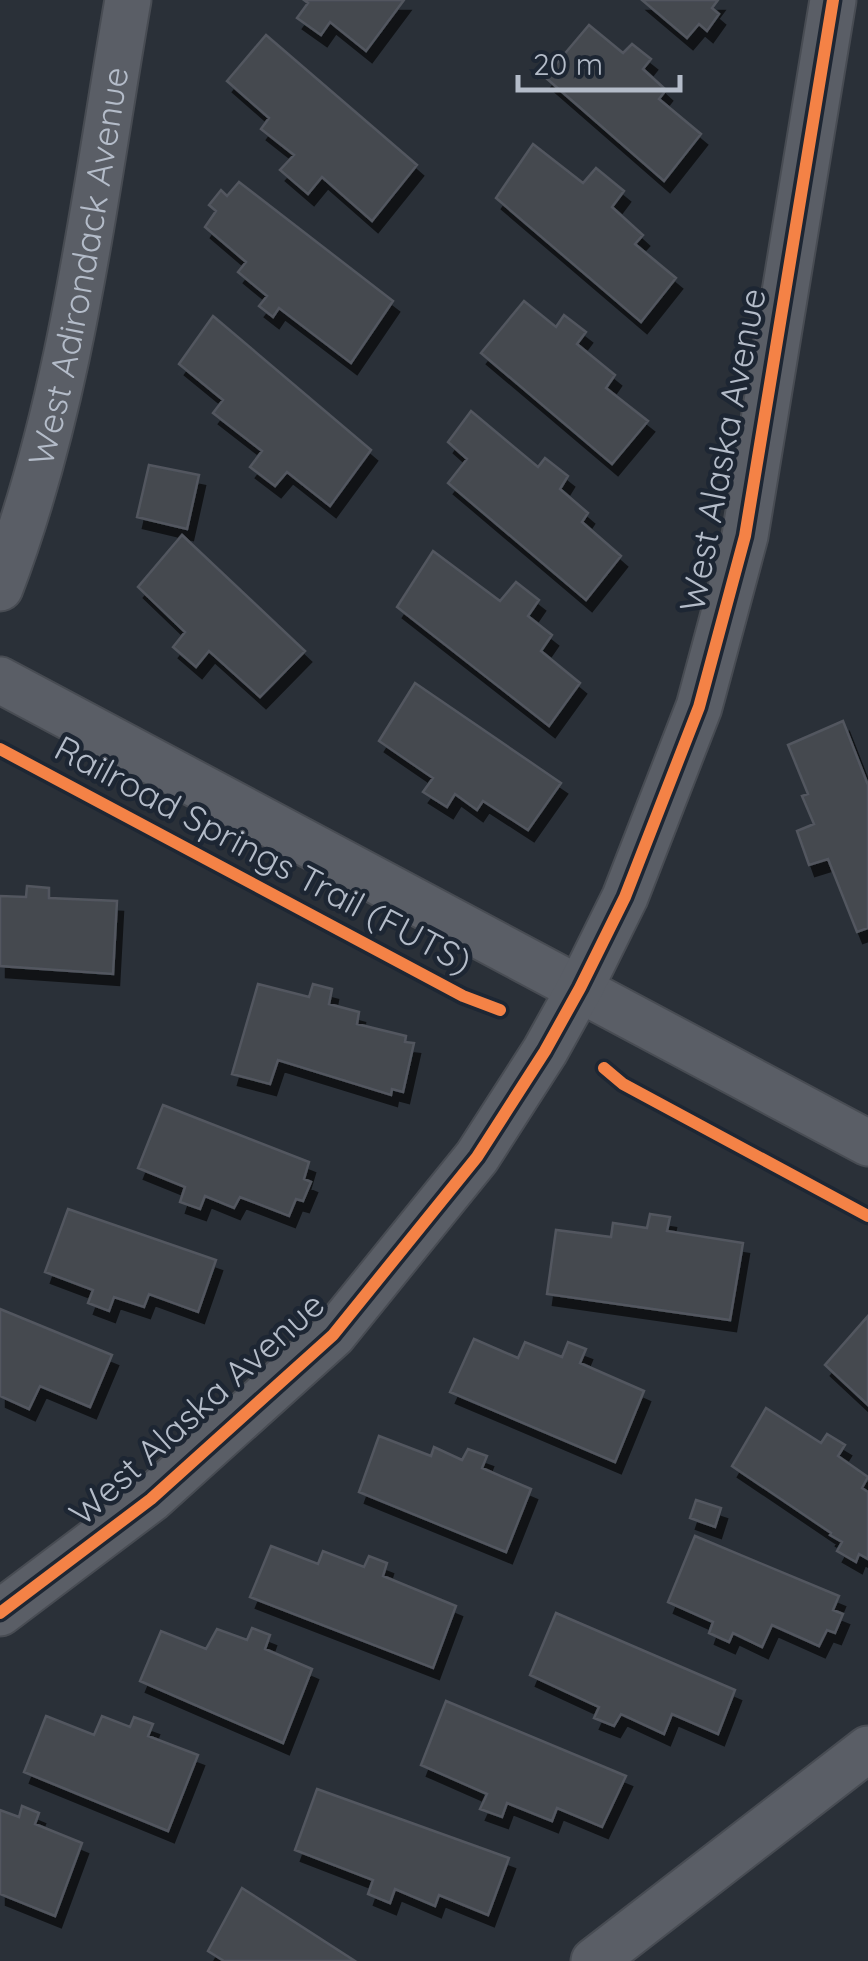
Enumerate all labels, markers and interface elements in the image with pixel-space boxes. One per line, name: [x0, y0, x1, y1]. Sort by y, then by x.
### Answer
scale bar: [518, 30, 680, 92]
text: 20 m: [533, 45, 603, 83]
street label: West Adirondack Avenue: [18, 64, 138, 470]
street label: West Alaska Avenue: [669, 284, 775, 615]
street label: Railroad Springs Trail (FUTS): [47, 725, 479, 983]
street label: West Alaska Avenue: [60, 1282, 333, 1534]

